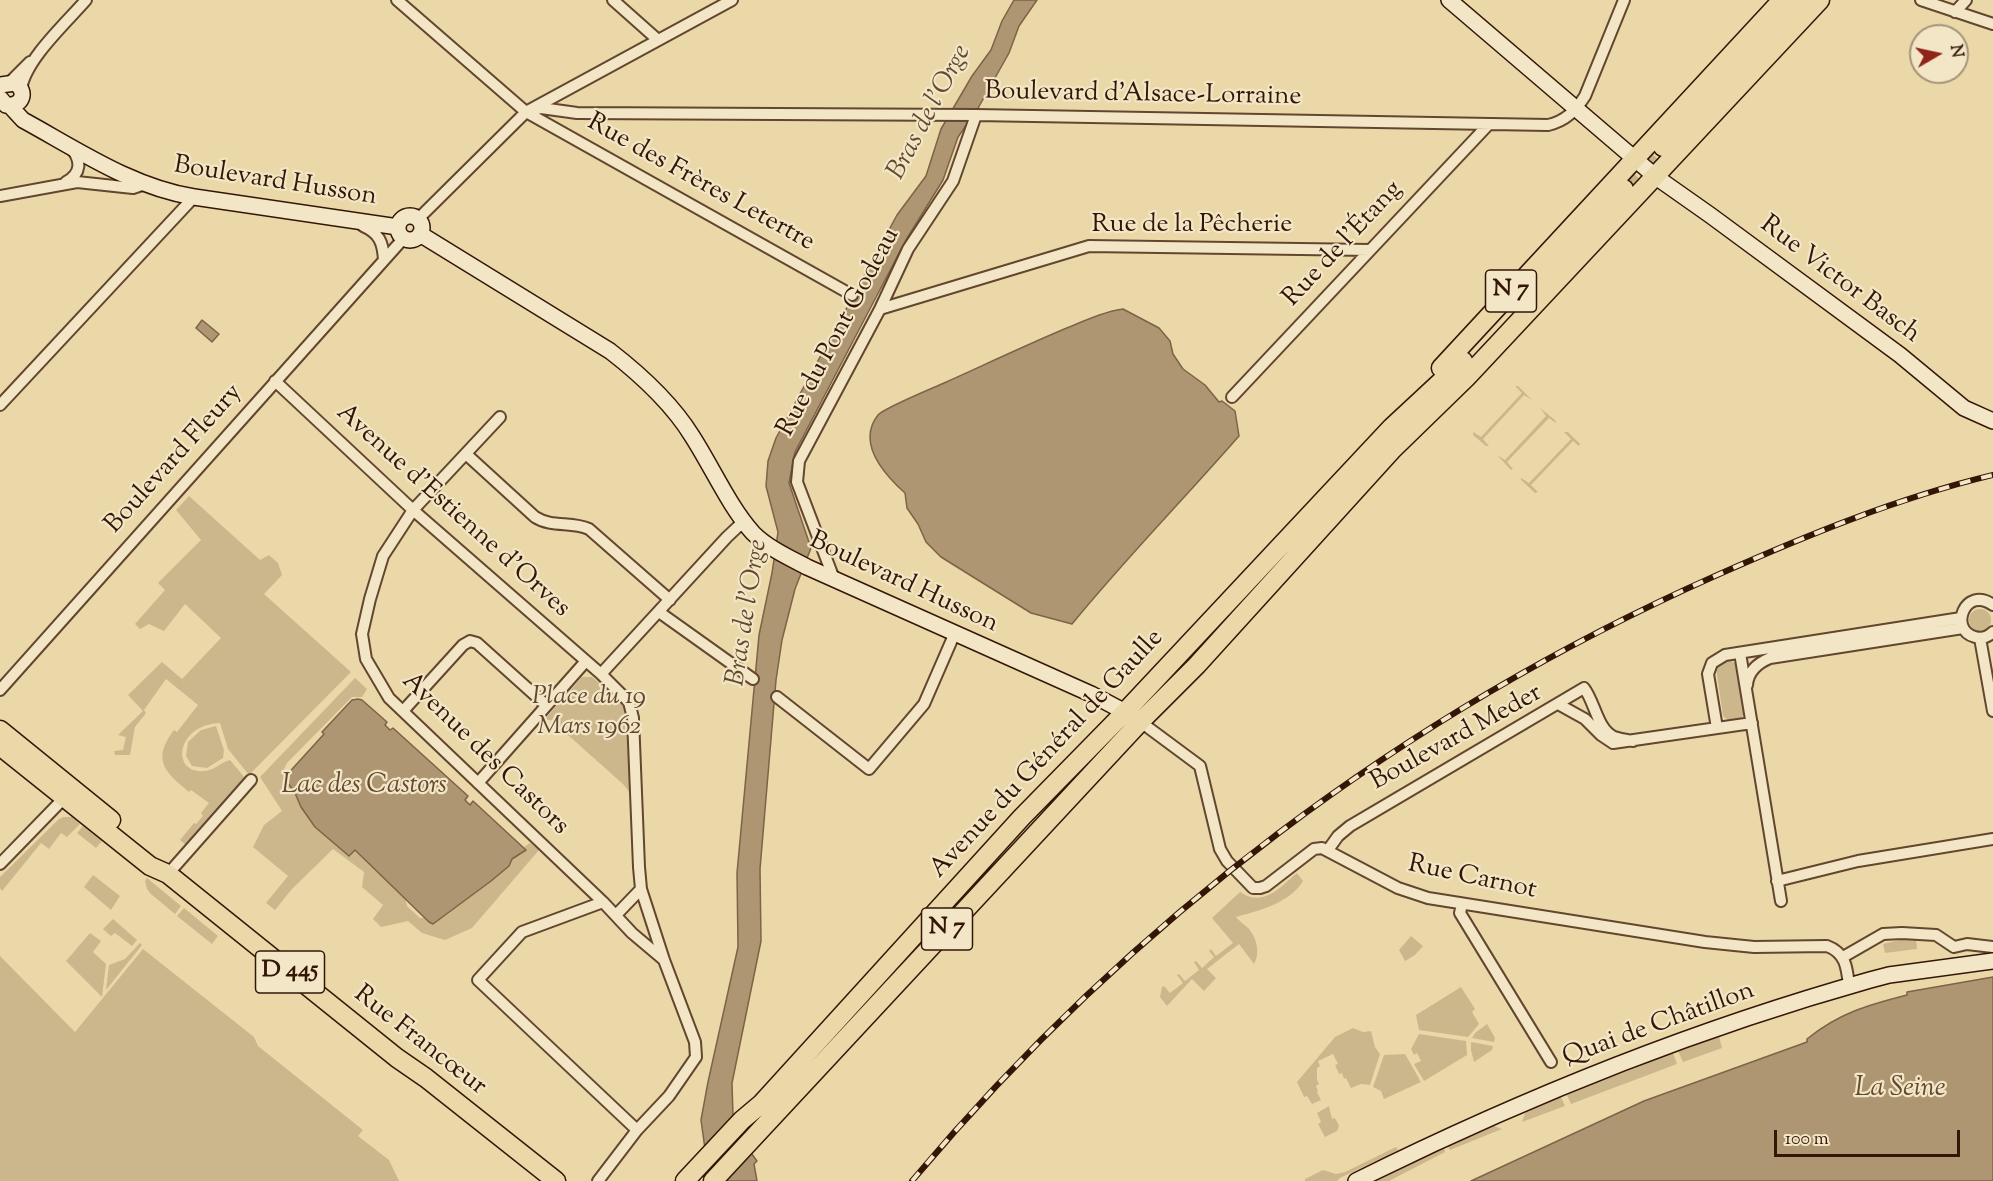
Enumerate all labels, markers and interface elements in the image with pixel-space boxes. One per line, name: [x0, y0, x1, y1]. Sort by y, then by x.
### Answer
north arrow: [1909, 24, 1969, 84]
water label: Bras de l'Orge: [882, 40, 980, 186]
text: N: [1943, 43, 1968, 60]
street label: Boulevard d'Alsace-Lorraine: [984, 78, 1302, 114]
street label: Rue des Frères Letertre: [581, 108, 819, 260]
street label: Boulevard Husson: [171, 152, 379, 214]
street label: Rue de l'Étang: [1278, 176, 1410, 314]
street label: Rue de la Pêcherie: [1092, 211, 1292, 243]
street label: Rue Victor Basch: [1753, 211, 1925, 351]
street label: Rue du Pont Godeau: [772, 224, 908, 442]
road number: N 7: [1486, 270, 1537, 312]
street label: Boulevard Fleury: [100, 379, 250, 541]
street label: Avenue d'Estienne d'Orves: [328, 399, 576, 625]
street label: Boulevard Husson: [803, 527, 1003, 641]
water label: Bras de l'Orge: [721, 537, 777, 689]
street label: Avenue du Général de Gaulle: [924, 624, 1172, 886]
street label: Avenue des Castors: [394, 667, 574, 843]
street label: Boulevard Meder: [1366, 679, 1548, 799]
park label: Place du 19 Mars 1962: [532, 683, 646, 744]
water label: Lac des Castors: [281, 771, 447, 803]
street label: Rue Carnot: [1405, 850, 1539, 908]
road number: N 7: [922, 908, 972, 950]
road number: D 445: [256, 951, 324, 993]
street label: Quai de Châtillon: [1559, 977, 1759, 1075]
street label: Rue Francœur: [346, 980, 492, 1104]
water label: La Seine: [1854, 1074, 1946, 1106]
scale bar: [1777, 1118, 1963, 1156]
text: 100 m: [1785, 1127, 1829, 1153]

